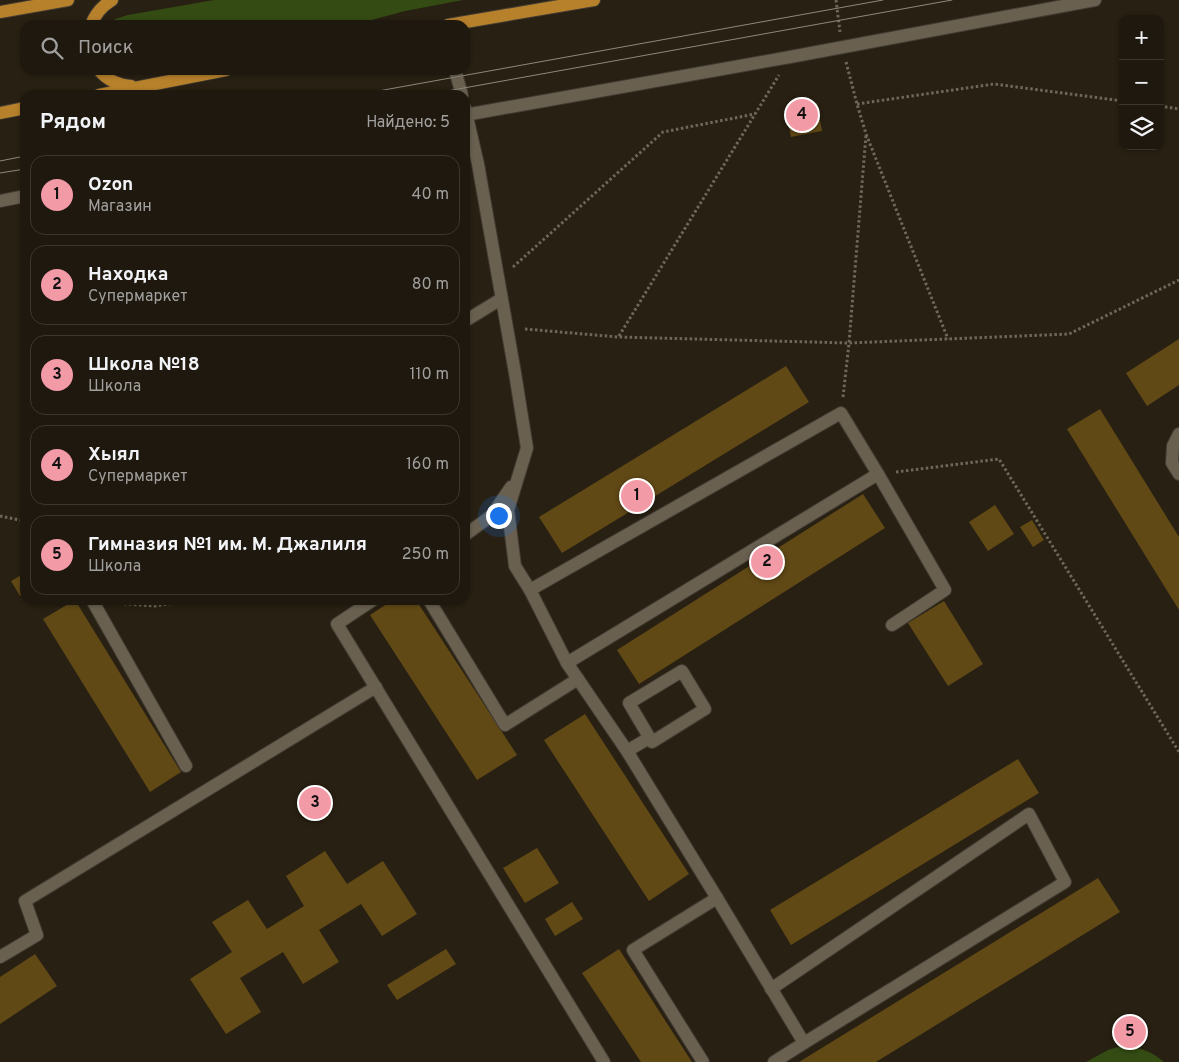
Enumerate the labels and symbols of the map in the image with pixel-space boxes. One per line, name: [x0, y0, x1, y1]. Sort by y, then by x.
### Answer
pin: 4: [786, 96, 818, 134]
pin: 1: [621, 477, 653, 515]
your location: [486, 503, 512, 529]
pin: 2: [751, 543, 783, 581]
pin: 3: [299, 784, 331, 822]
pin: 5: [1114, 1013, 1146, 1051]

